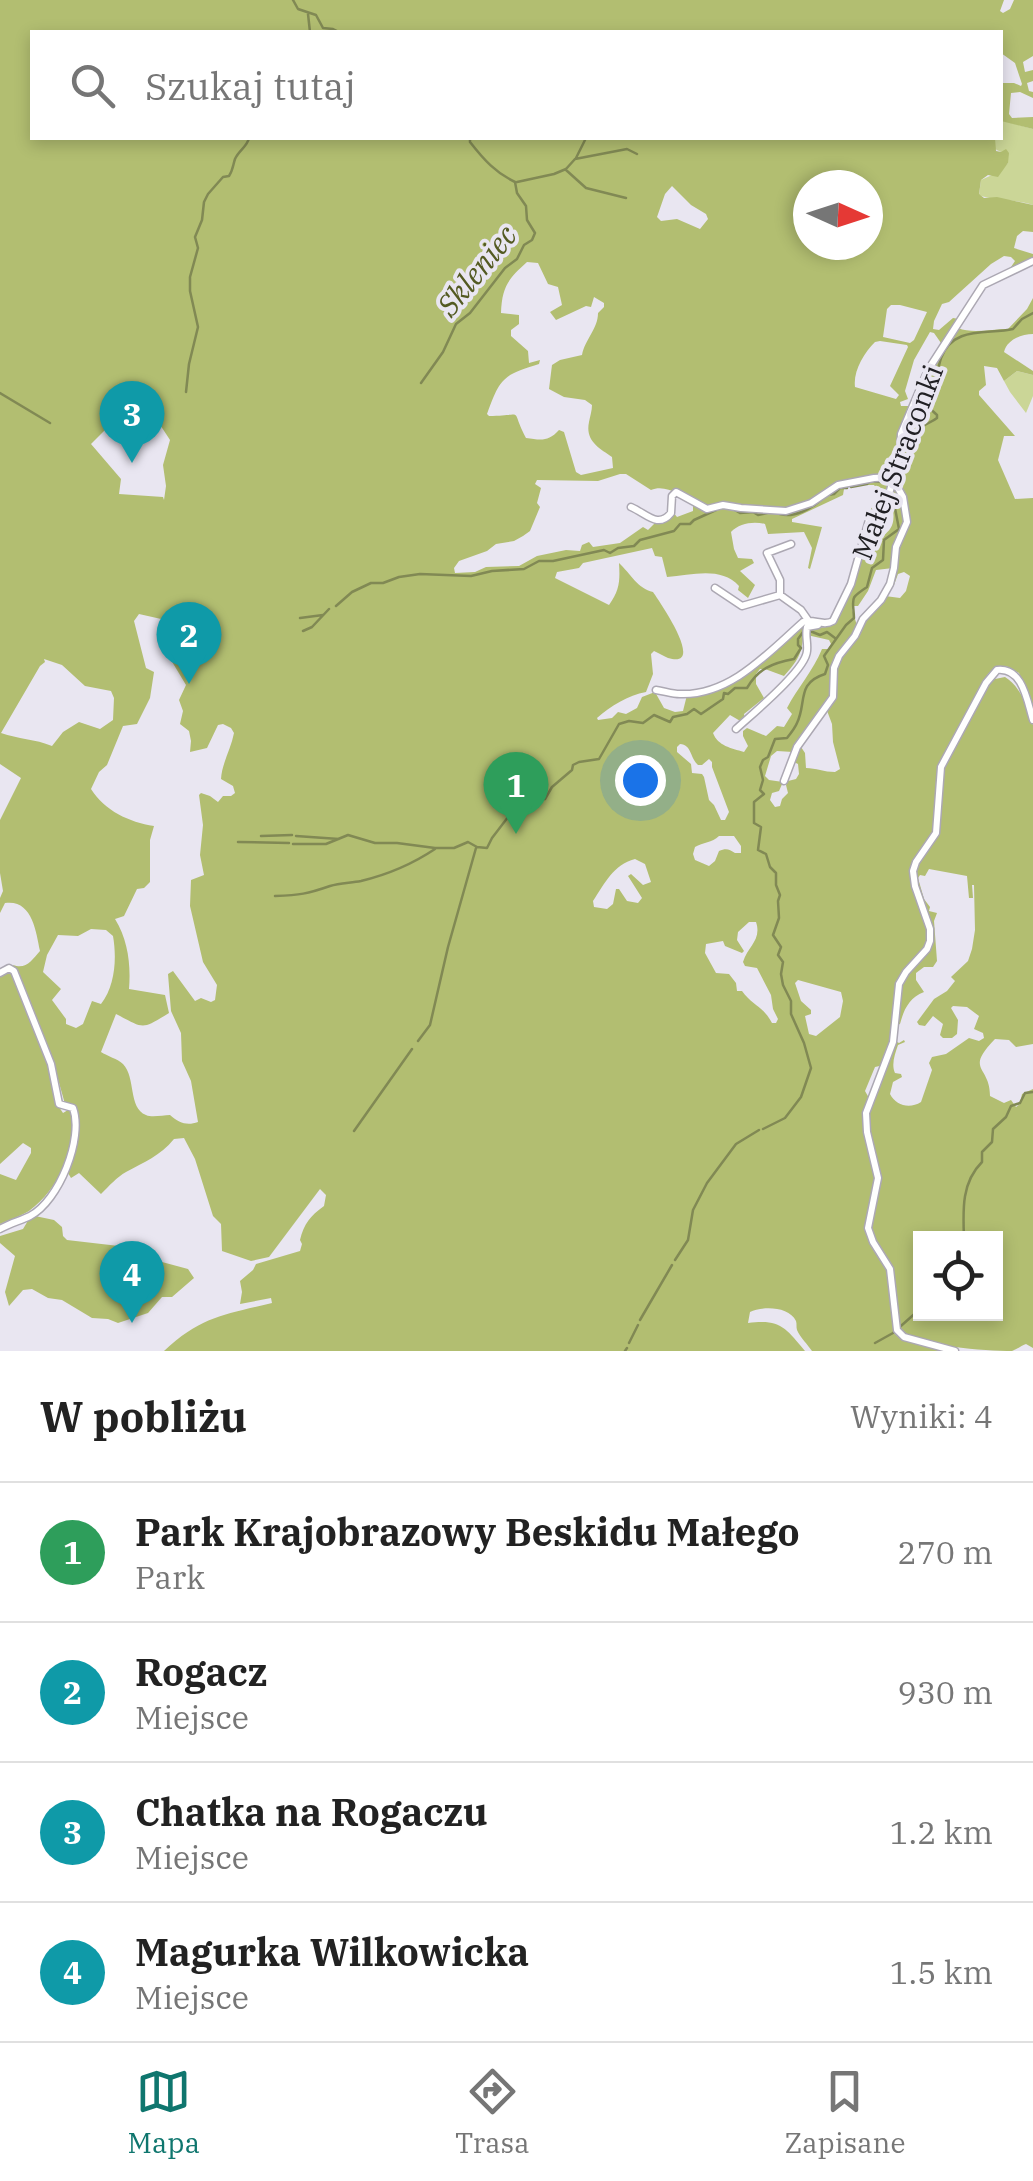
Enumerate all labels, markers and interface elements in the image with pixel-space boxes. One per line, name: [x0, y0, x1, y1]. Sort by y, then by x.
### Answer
search box: [30, 30, 1003, 140]
icon: search: [65, 58, 120, 113]
text: Szukaj tutaj: [145, 61, 356, 110]
north arrow: [793, 170, 883, 260]
water label: Skleniec: [427, 216, 525, 324]
street label: Małej Straconki: [843, 359, 951, 565]
pin: 3: [100, 380, 164, 463]
pin: 2: [156, 602, 222, 684]
pin: 1: [484, 752, 548, 834]
your location: [615, 755, 666, 806]
map controls: [913, 1231, 1003, 1321]
button: locate: [913, 1231, 1003, 1321]
pin: 4: [100, 1240, 164, 1323]
text: W pobliżu: [40, 1389, 247, 1444]
text: Wyniki: 4: [850, 1395, 993, 1437]
text: Park Krajobrazowy Beskidu Małego: [135, 1507, 800, 1556]
text: 1: [63, 1531, 82, 1573]
text: 270 m: [897, 1531, 993, 1573]
text: Park: [135, 1556, 205, 1598]
text: Rogacz: [135, 1647, 267, 1696]
text: 2: [63, 1671, 82, 1713]
text: 930 m: [897, 1671, 993, 1713]
text: Miejsce: [135, 1696, 249, 1738]
text: Chatka na Rogaczu: [135, 1787, 488, 1836]
text: 3: [63, 1811, 82, 1853]
text: 1.2 km: [889, 1811, 993, 1853]
text: Miejsce: [135, 1836, 249, 1878]
text: Magurka Wilkowicka: [135, 1927, 529, 1976]
text: 4: [63, 1951, 82, 1993]
text: 1.5 km: [889, 1951, 993, 1993]
text: Miejsce: [135, 1976, 249, 2018]
tab: Mapa: [128, 2064, 200, 2161]
tab: Trasa: [455, 2064, 529, 2161]
tab: Zapisane: [785, 2064, 905, 2161]

